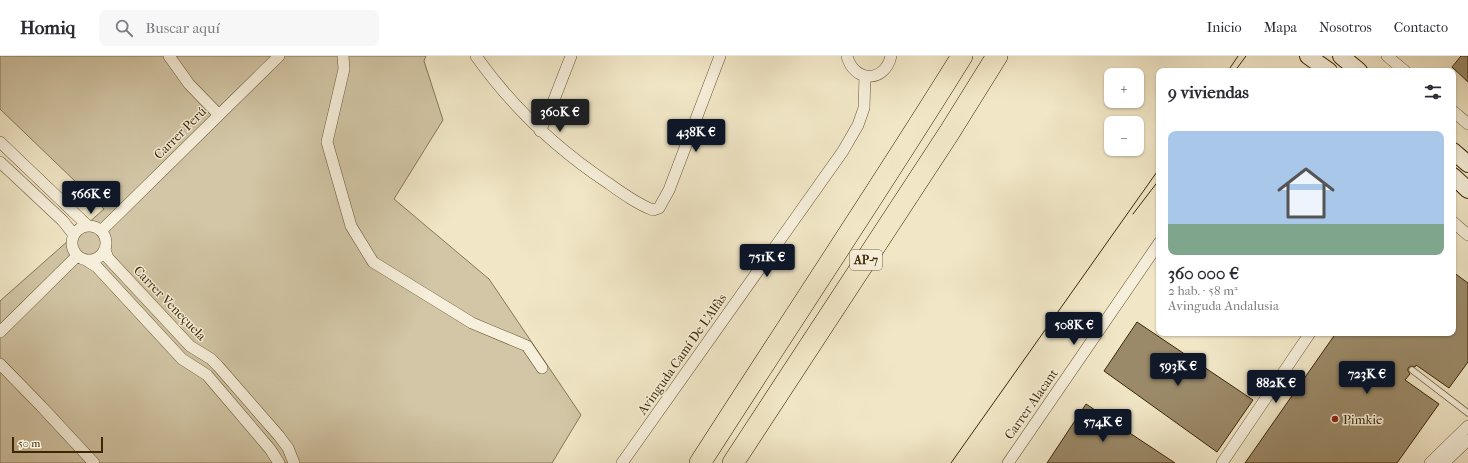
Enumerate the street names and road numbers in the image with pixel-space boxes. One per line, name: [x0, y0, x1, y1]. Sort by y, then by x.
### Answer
street label: Carrer Perú: [151, 103, 210, 162]
road number: AP-7: [850, 250, 882, 270]
street label: Carrer Veneçuela: [130, 263, 210, 345]
street label: Avinguda Camí De L'Alfàs: [634, 291, 730, 418]
street label: Carrer Alacant: [1001, 366, 1061, 442]

